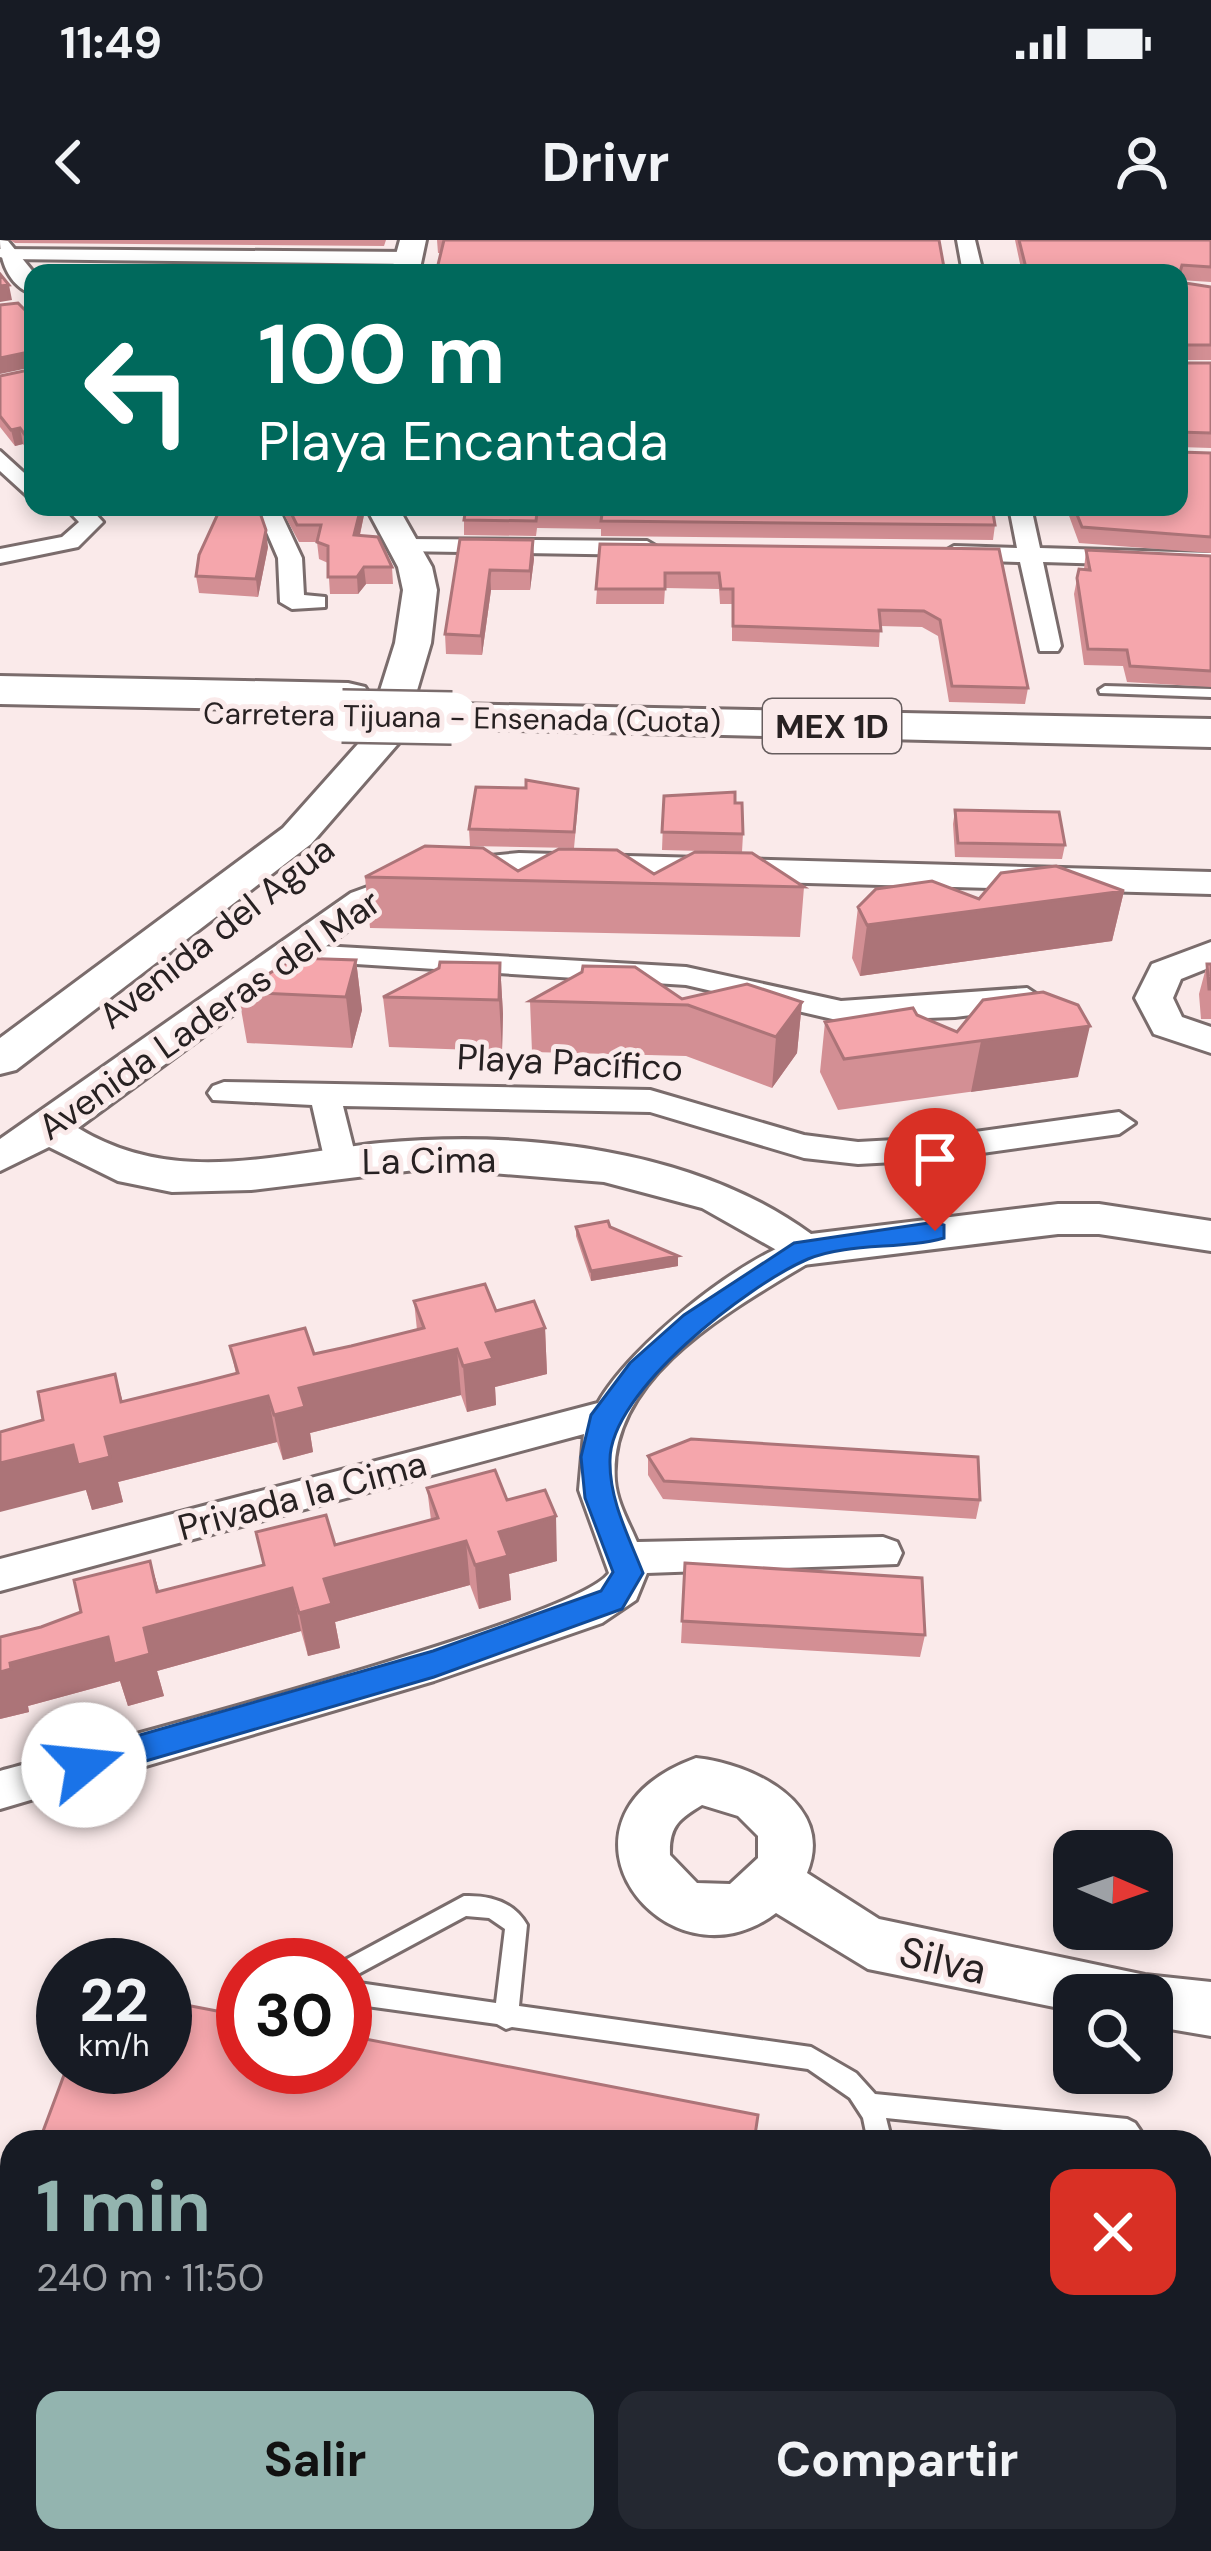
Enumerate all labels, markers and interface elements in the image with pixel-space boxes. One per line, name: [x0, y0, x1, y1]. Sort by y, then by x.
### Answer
text: 11:49: [60, 13, 162, 72]
text: Drivr: [542, 127, 669, 198]
icon: back: [36, 129, 102, 195]
icon: person: [1109, 129, 1175, 195]
text: 100 m: [258, 300, 506, 409]
icon: left: [60, 312, 216, 468]
text: Playa Encantada: [258, 406, 669, 477]
street label: Carretera Tijuana - Ensenada (Cuota): [203, 693, 721, 742]
road number: MEX 1D: [763, 699, 901, 753]
street label: Avenida del Agua: [89, 826, 344, 1039]
street label: Avenida Laderas del Mar: [29, 878, 390, 1151]
street label: Playa Pacífico: [456, 1033, 684, 1092]
pin: [884, 1108, 986, 1231]
icon: arrive: [902, 1126, 968, 1192]
street label: La Cima: [361, 1136, 497, 1185]
street label: Privada la Cima: [173, 1440, 432, 1551]
position arrow: [21, 1702, 147, 1828]
north arrow: [1053, 1830, 1173, 1950]
map controls: [1053, 1830, 1173, 2094]
street label: Silva: [894, 1924, 992, 1997]
speed limit sign: 30: [216, 1938, 372, 2094]
text: 22: [79, 1961, 149, 2040]
button: search: [1053, 1974, 1173, 2094]
text: km/h: [79, 2026, 149, 2065]
text: 1 min: [36, 2160, 211, 2253]
button: close: [1050, 2169, 1176, 2295]
text: 240 m · 11:50: [36, 2252, 264, 2303]
button: Salir: [36, 2391, 594, 2529]
button: Compartir: [618, 2391, 1176, 2529]

